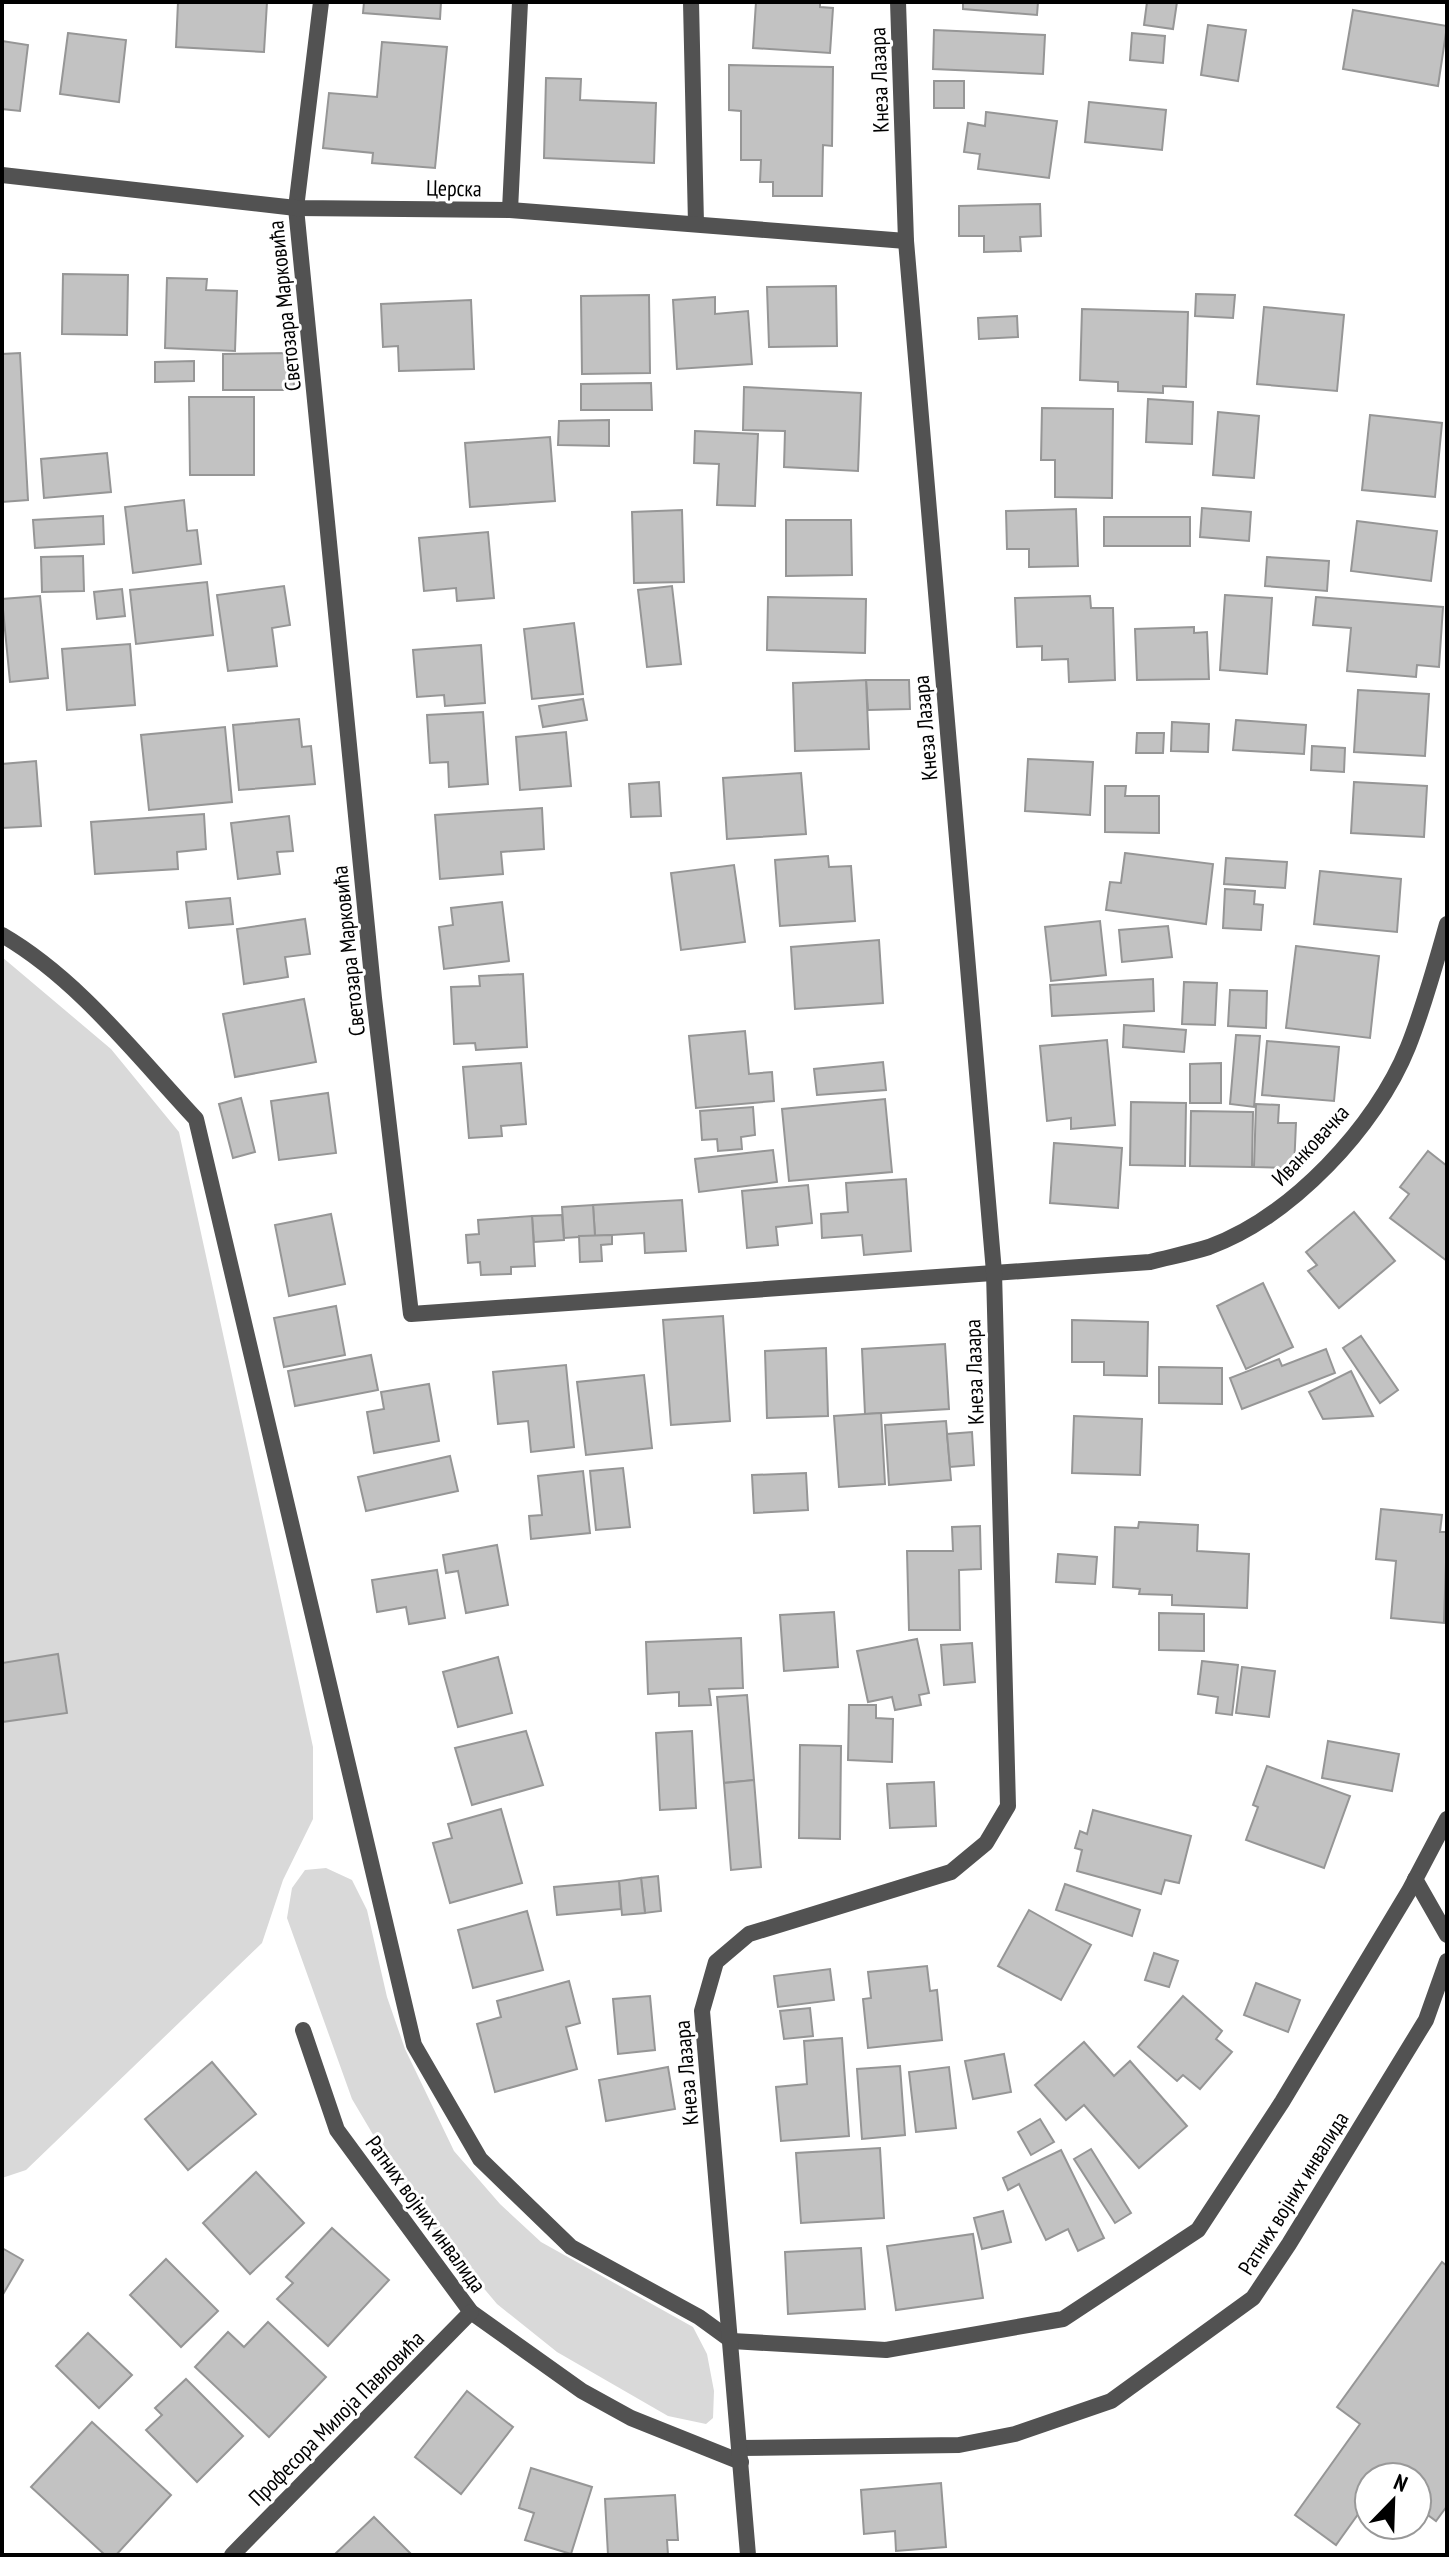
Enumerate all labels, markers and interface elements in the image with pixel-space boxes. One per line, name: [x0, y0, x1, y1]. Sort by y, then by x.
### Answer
street label: Кнеза Лазара: [863, 27, 895, 133]
street label: Церска: [426, 174, 482, 202]
street label: Светозара Марковића: [261, 219, 307, 393]
street label: Кнеза Лазара: [906, 674, 944, 782]
street label: Светозара Марковића: [325, 864, 371, 1038]
street label: Иванковачка: [1265, 1099, 1355, 1191]
street label: Кнеза Лазара: [958, 1319, 990, 1425]
street label: Кнеза Лазара: [667, 2019, 705, 2127]
street label: Ратних војних инвалида: [1232, 2106, 1354, 2280]
street label: Ратних војних инвалида: [360, 2130, 492, 2298]
street label: Професора Милоја Павловића: [242, 2324, 430, 2512]
north arrow: [1353, 2461, 1433, 2541]
text: N: [1390, 2467, 1412, 2498]

